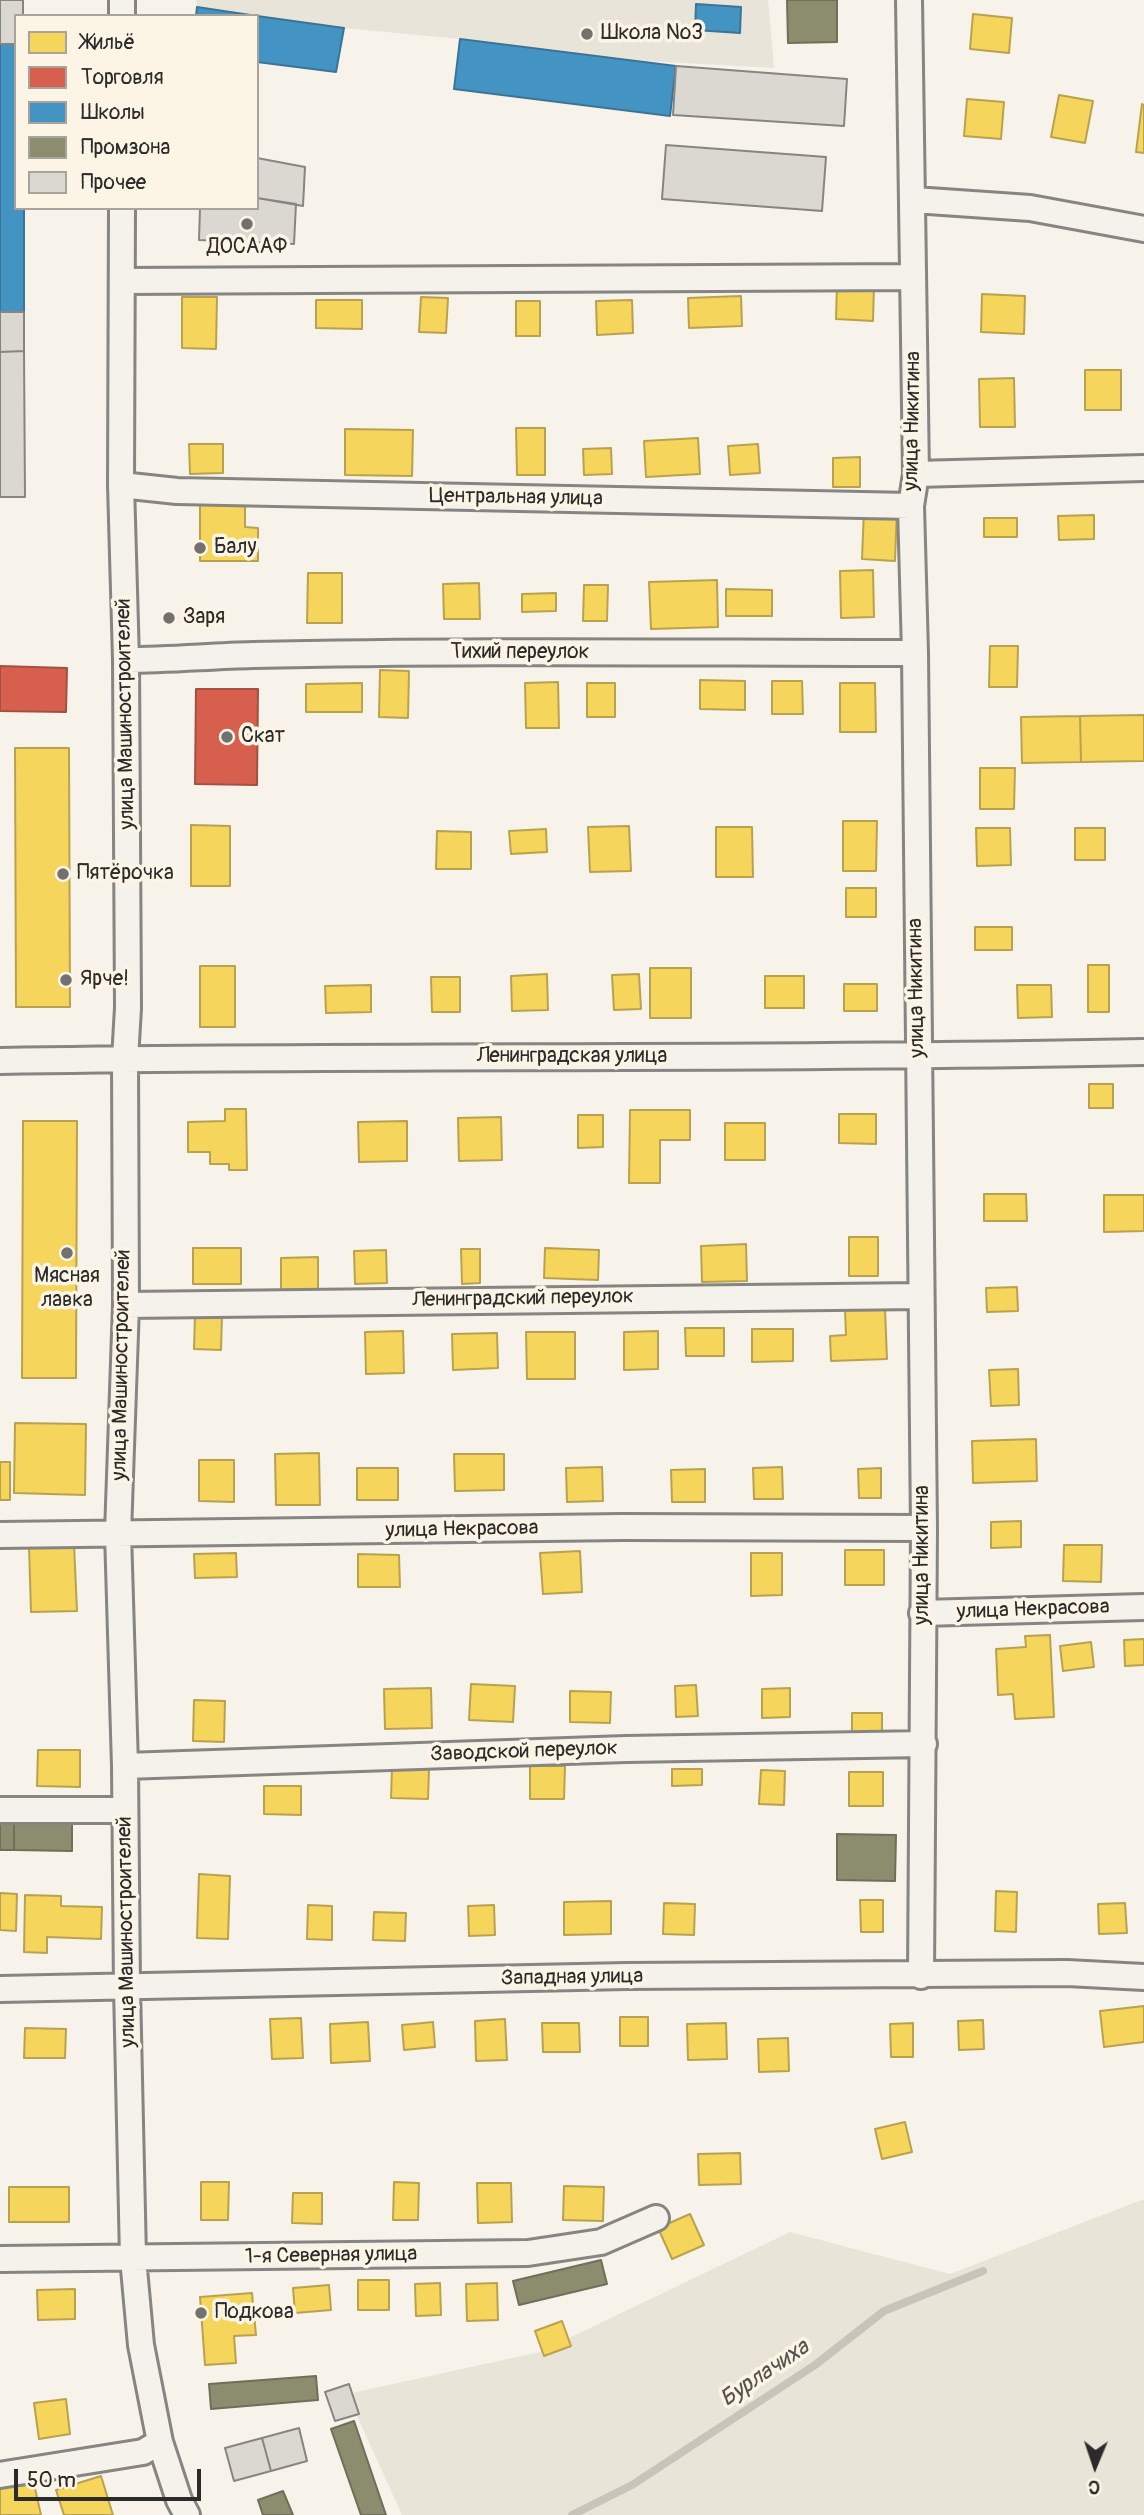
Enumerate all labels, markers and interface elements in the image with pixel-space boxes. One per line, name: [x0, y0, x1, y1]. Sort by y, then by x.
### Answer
legend: [14, 14, 259, 210]
place label: Школа №3: [601, 21, 703, 47]
marker: Школа №3: [579, 26, 595, 42]
text: Жильё: [81, 29, 135, 56]
text: Торговля: [81, 64, 164, 91]
text: Школы: [81, 99, 145, 126]
text: Промзона: [81, 134, 170, 161]
text: Прочее: [81, 169, 146, 196]
marker: ДОСААФ: [239, 216, 255, 232]
place label: ДОСААФ: [207, 235, 287, 261]
street label: улица Никитина: [899, 351, 927, 491]
street label: Центральная улица: [429, 484, 603, 512]
place label: Балу: [214, 535, 256, 561]
marker: Балу: [192, 540, 208, 556]
street label: улица Машиностроителей: [111, 598, 141, 830]
place label: Заря: [183, 605, 225, 631]
marker: Заря: [161, 610, 177, 626]
street label: Тихий переулок: [451, 640, 589, 666]
place label: Скат: [241, 724, 285, 750]
marker: Скат: [219, 729, 235, 745]
place label: Пятёрочка: [77, 861, 174, 887]
marker: Пятёрочка: [55, 866, 71, 882]
street label: улица Никитина: [903, 918, 931, 1058]
place label: Ярче!: [80, 967, 129, 993]
marker: Ярче!: [58, 972, 74, 988]
street label: Ленинградская улица: [477, 1044, 667, 1070]
marker: Мясная лавка: [59, 1245, 75, 1261]
street label: улица Машиностроителей: [107, 1249, 137, 1481]
place label: Мясная лавка: [34, 1264, 100, 1314]
street label: Ленинградский переулок: [412, 1284, 634, 1314]
street label: улица Никитина: [910, 1485, 936, 1625]
street label: улица Некрасова: [385, 1516, 539, 1544]
street label: улица Некрасова: [956, 1595, 1110, 1625]
street label: Заводской переулок: [430, 1736, 618, 1768]
street label: улица Машиностроителей: [112, 1816, 142, 2048]
street label: Западная улица: [501, 1964, 643, 1992]
street label: 1-я Северная улица: [245, 2242, 417, 2270]
place label: Подкова: [215, 2300, 294, 2326]
marker: Подкова: [193, 2305, 209, 2321]
water label: Бурлачиха: [715, 2334, 815, 2414]
north arrow: [1060, 2431, 1130, 2501]
scale bar: [18, 2456, 205, 2500]
text: 50 m: [27, 2467, 76, 2494]
text: С: [1088, 2475, 1101, 2499]

